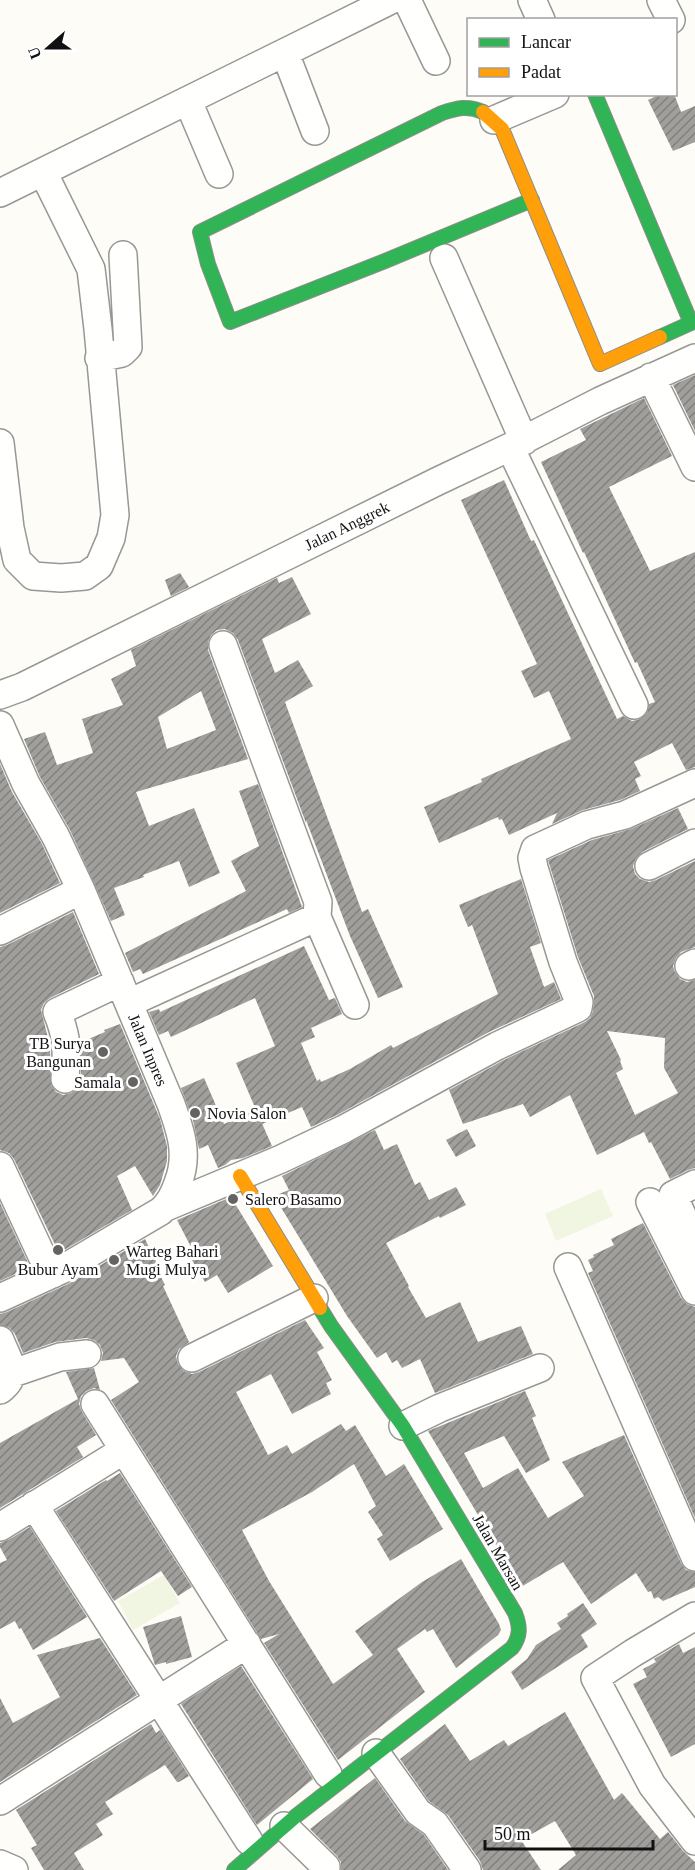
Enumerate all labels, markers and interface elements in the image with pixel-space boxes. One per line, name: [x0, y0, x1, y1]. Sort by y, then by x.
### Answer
north arrow: [18, 18, 78, 78]
legend: [467, 18, 677, 96]
text: Lancar: [521, 32, 571, 52]
text: U: [24, 44, 44, 62]
text: Padat: [521, 62, 561, 82]
street label: Jalan Anggrek: [302, 498, 393, 555]
street label: Jalan Inpres: [124, 1011, 171, 1089]
place label: TB Surya Bangunan: [26, 1035, 91, 1071]
marker: TB Surya Bangunan: [96, 1045, 110, 1059]
place label: Samala: [74, 1074, 121, 1091]
marker: Samala: [126, 1075, 140, 1089]
place label: Novia Salon: [207, 1105, 287, 1122]
marker: Novia Salon: [188, 1106, 202, 1120]
place label: Salero Basamo: [245, 1191, 341, 1208]
marker: Salero Basamo: [226, 1192, 240, 1206]
marker: Bubur Ayam: [51, 1243, 65, 1257]
place label: Warteg Bahari Mugi Mulya: [126, 1243, 219, 1279]
marker: Warteg Bahari Mugi Mulya: [107, 1253, 121, 1267]
place label: Bubur Ayam: [18, 1261, 99, 1279]
street label: Jalan Marsan: [469, 1511, 527, 1593]
scale bar: [485, 1813, 653, 1851]
text: 50 m: [494, 1824, 531, 1844]

